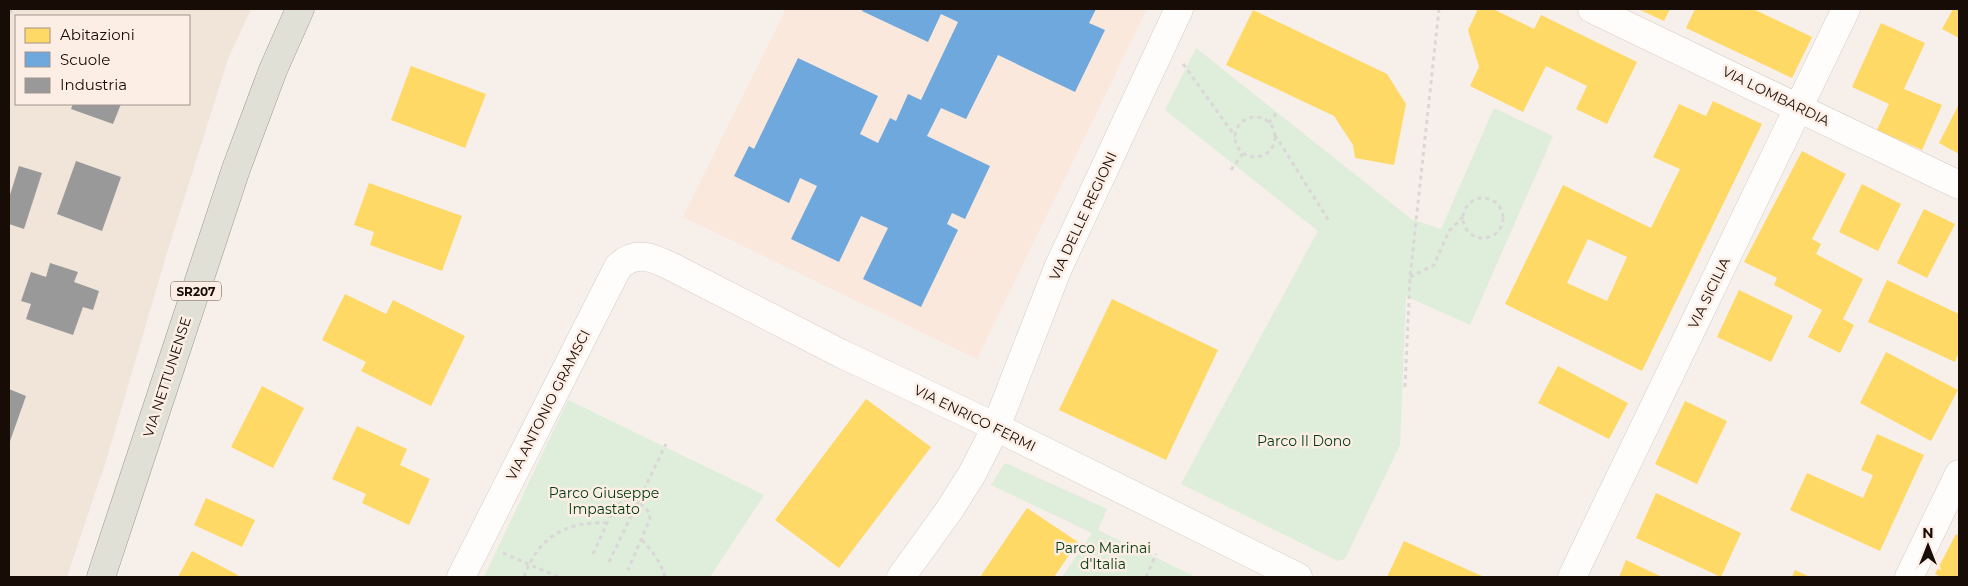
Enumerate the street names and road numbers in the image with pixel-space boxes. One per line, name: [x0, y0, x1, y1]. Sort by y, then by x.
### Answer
street label: VIA LOMBARDIA: [1719, 62, 1833, 130]
street label: VIA DELLE REGIONI: [1045, 149, 1121, 283]
street label: VIA SICILIA: [1684, 254, 1734, 332]
road number: SR207: [171, 282, 221, 300]
street label: VIA NETTUNENSE: [139, 315, 195, 439]
street label: VIA ANTONIO GRAMSCI: [502, 327, 594, 483]
street label: VIA ENRICO FERMI: [911, 381, 1039, 455]

